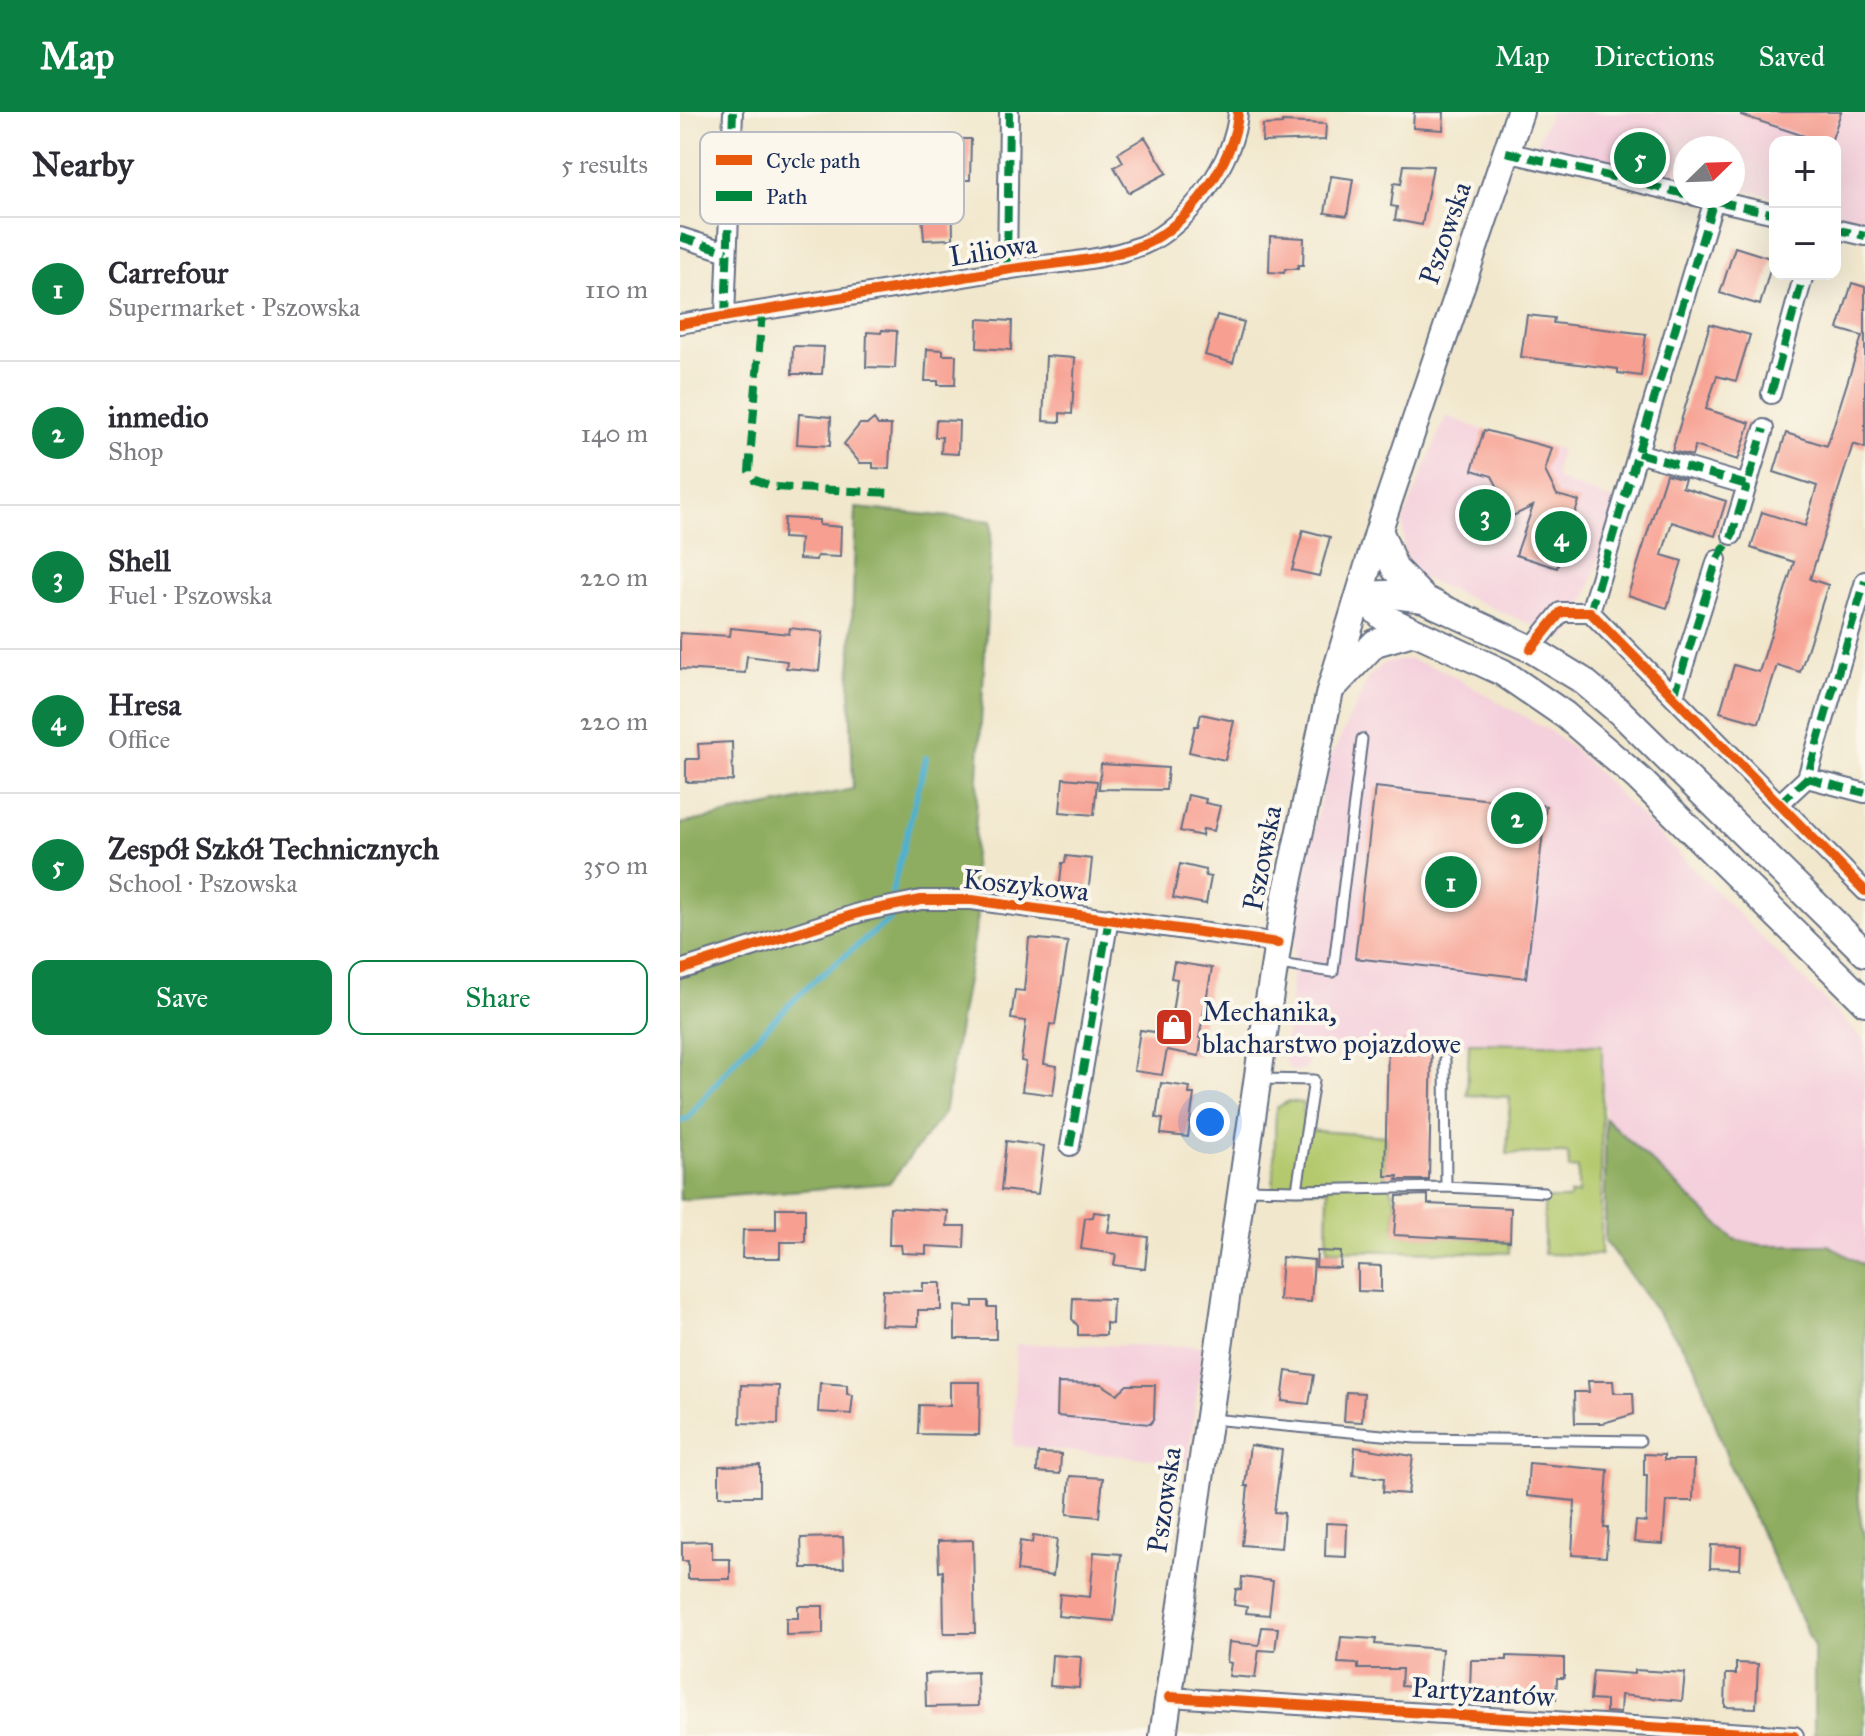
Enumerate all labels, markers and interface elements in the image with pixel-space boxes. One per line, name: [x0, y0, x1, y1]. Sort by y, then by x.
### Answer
text: Map: [40, 33, 114, 79]
text: Map: [1495, 39, 1550, 74]
text: Directions: [1594, 39, 1715, 74]
text: Saved: [1759, 39, 1825, 74]
pin: 5: [1614, 128, 1666, 188]
legend: [700, 132, 964, 224]
north arrow: [1673, 136, 1745, 208]
map controls: [1769, 136, 1841, 280]
button: +: [1769, 136, 1841, 208]
text: Nearby: [32, 144, 134, 185]
text: Cycle path: [766, 147, 861, 174]
text: 5 results: [561, 148, 648, 180]
street label: Pszowska: [1411, 177, 1479, 289]
text: Path: [766, 183, 808, 210]
button: −: [1769, 208, 1841, 280]
street label: Liliowa: [947, 226, 1039, 274]
text: Carrefour: [108, 255, 228, 291]
text: 1: [53, 273, 63, 305]
text: 110 m: [585, 273, 648, 305]
text: Supermarket · Pszowska: [108, 291, 360, 323]
text: inmedio: [108, 399, 209, 435]
text: 2: [52, 417, 64, 449]
text: 140 m: [581, 417, 648, 449]
text: Shop: [108, 435, 164, 467]
pin: 3: [1459, 485, 1511, 545]
pin: 4: [1535, 507, 1587, 567]
text: Shell: [108, 543, 171, 579]
text: 3: [53, 561, 63, 593]
text: 220 m: [580, 561, 648, 593]
text: Fuel · Pszowska: [108, 579, 272, 611]
text: Hresa: [108, 687, 181, 723]
text: 4: [51, 705, 65, 737]
text: 220 m: [580, 705, 648, 737]
text: Office: [108, 723, 170, 755]
pin: 2: [1491, 788, 1543, 848]
street label: Pszowska: [1235, 802, 1289, 914]
text: Zespół Szkół Technicznych: [108, 831, 439, 867]
text: 5: [52, 849, 64, 881]
text: 350 m: [583, 849, 648, 881]
pin: 1: [1425, 852, 1477, 912]
street label: Koszykowa: [961, 861, 1091, 909]
text: School · Pszowska: [108, 867, 297, 899]
button: Save: [32, 960, 332, 1035]
button: Share: [348, 960, 648, 1035]
place label: Mechanika, blacharstwo pojazdowe: [1202, 994, 1461, 1061]
shop icon: Mechanika, blacharstwo pojazdowe: [1153, 1006, 1195, 1048]
your location: [1190, 1102, 1230, 1142]
street label: Pszowska: [1139, 1445, 1189, 1555]
street label: Partyzantów: [1410, 1670, 1556, 1714]

